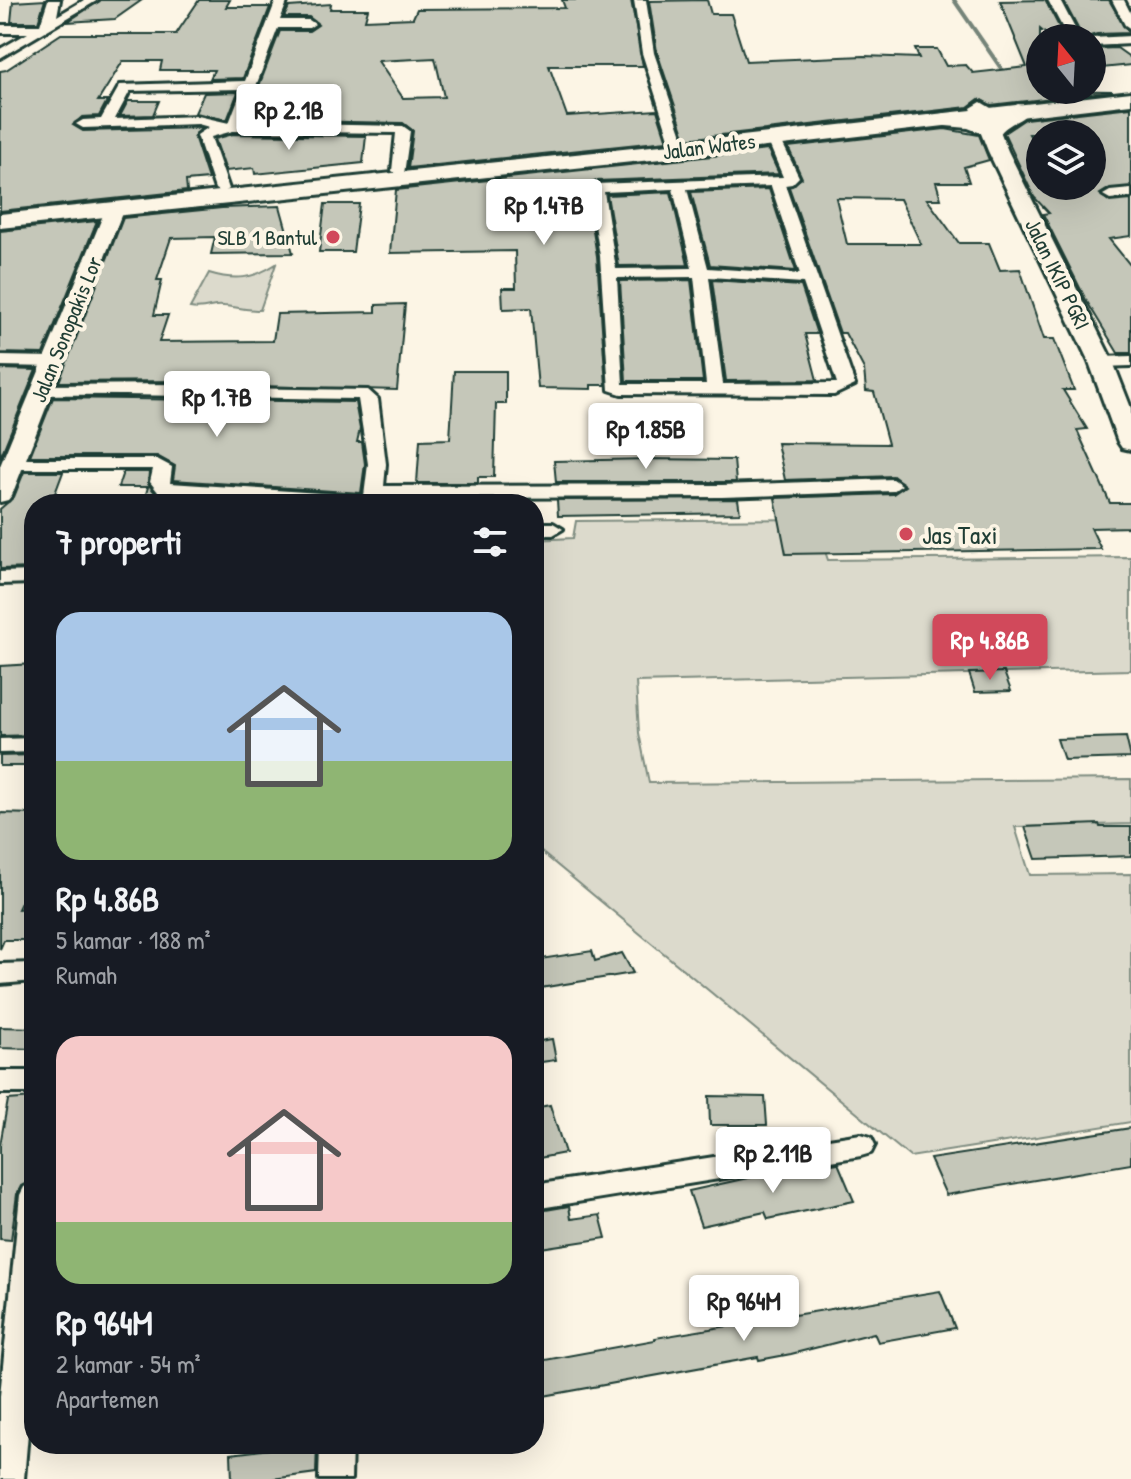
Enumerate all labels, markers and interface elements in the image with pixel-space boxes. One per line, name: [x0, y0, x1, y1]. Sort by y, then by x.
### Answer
north arrow: [1026, 24, 1106, 104]
map controls: [1026, 24, 1106, 200]
pin: Rp 2.1B: [215, 84, 363, 152]
text: Rp 2.1B: [254, 92, 324, 127]
button: layers: [1026, 120, 1106, 200]
street label: Jalan Wates: [661, 125, 757, 167]
pin: Rp 1.47B: [461, 179, 627, 247]
text: Rp 1.47B: [504, 187, 584, 222]
street label: Jalan IKIP PGRI: [1018, 213, 1098, 335]
place label: SLB 1 Bantul: [218, 222, 317, 252]
marker: SLB 1 Bantul: [324, 228, 342, 246]
street label: Jalan Sonopakis Lor: [23, 251, 109, 407]
pin: Rp 1.7B: [143, 371, 291, 439]
text: Rp 1.7B: [182, 379, 252, 414]
pin: Rp 1.85B: [563, 403, 729, 471]
text: Rp 1.85B: [606, 411, 686, 446]
place label: Jas Taxi: [922, 517, 998, 552]
text: 7 properti: [56, 519, 182, 565]
icon: filters: [468, 520, 512, 564]
marker: Jas Taxi: [897, 525, 915, 543]
pin: Rp 4.86B: [907, 614, 1073, 682]
text: Rp 4.86B: [950, 622, 1030, 657]
icon: home: [212, 664, 356, 808]
text: Rp 4.86B: [56, 876, 159, 922]
text: 5 kamar · 188 m²: [56, 922, 211, 957]
text: Rumah: [56, 957, 117, 992]
icon: home: [212, 1088, 356, 1232]
pin: Rp 2.11B: [690, 1127, 856, 1195]
text: Rp 2.11B: [734, 1135, 812, 1170]
pin: Rp 964M: [670, 1275, 818, 1343]
text: Rp 964M: [707, 1283, 781, 1318]
text: Rp 964M: [56, 1300, 153, 1346]
text: 2 kamar · 54 m²: [56, 1346, 201, 1381]
text: Apartemen: [56, 1381, 159, 1416]

